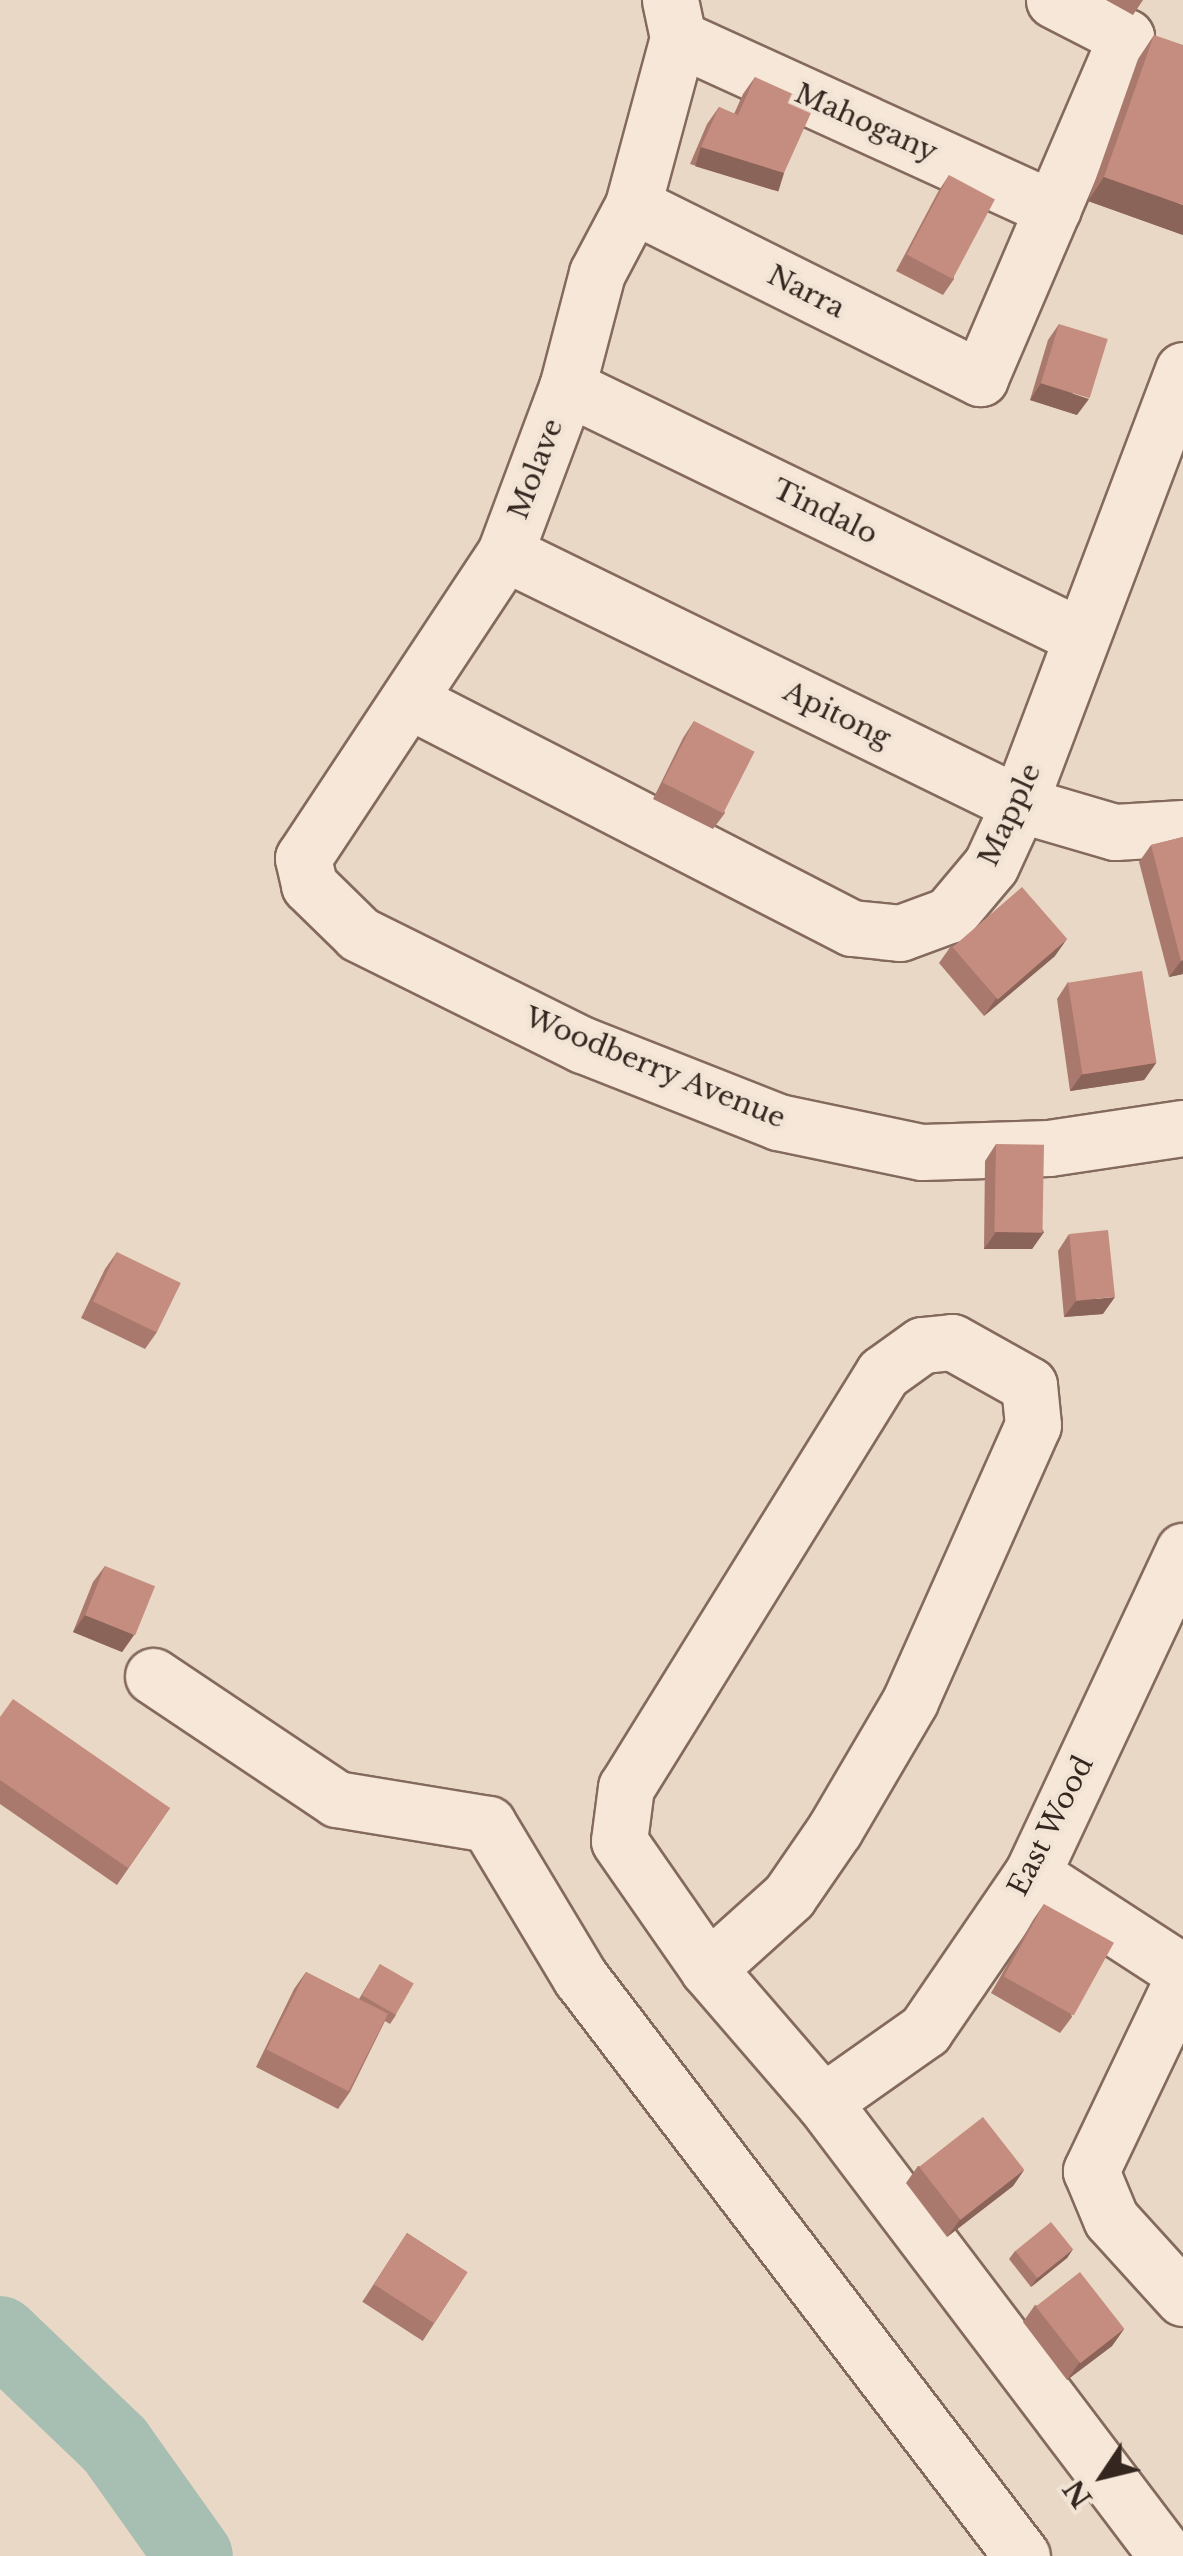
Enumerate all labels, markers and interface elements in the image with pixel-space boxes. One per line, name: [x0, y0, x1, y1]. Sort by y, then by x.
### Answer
street label: Mahogany: [790, 77, 942, 169]
street label: Narra: [762, 258, 850, 326]
street label: Molave: [502, 414, 570, 524]
street label: Tindalo: [767, 472, 883, 552]
street label: Apitong: [778, 675, 896, 755]
street label: Mapple: [972, 758, 1048, 872]
street label: Woodberry Avenue: [519, 1000, 791, 1136]
street label: East Wood: [1001, 1750, 1101, 1902]
north arrow: [1053, 2426, 1153, 2526]
text: N: [1056, 2473, 1100, 2514]

